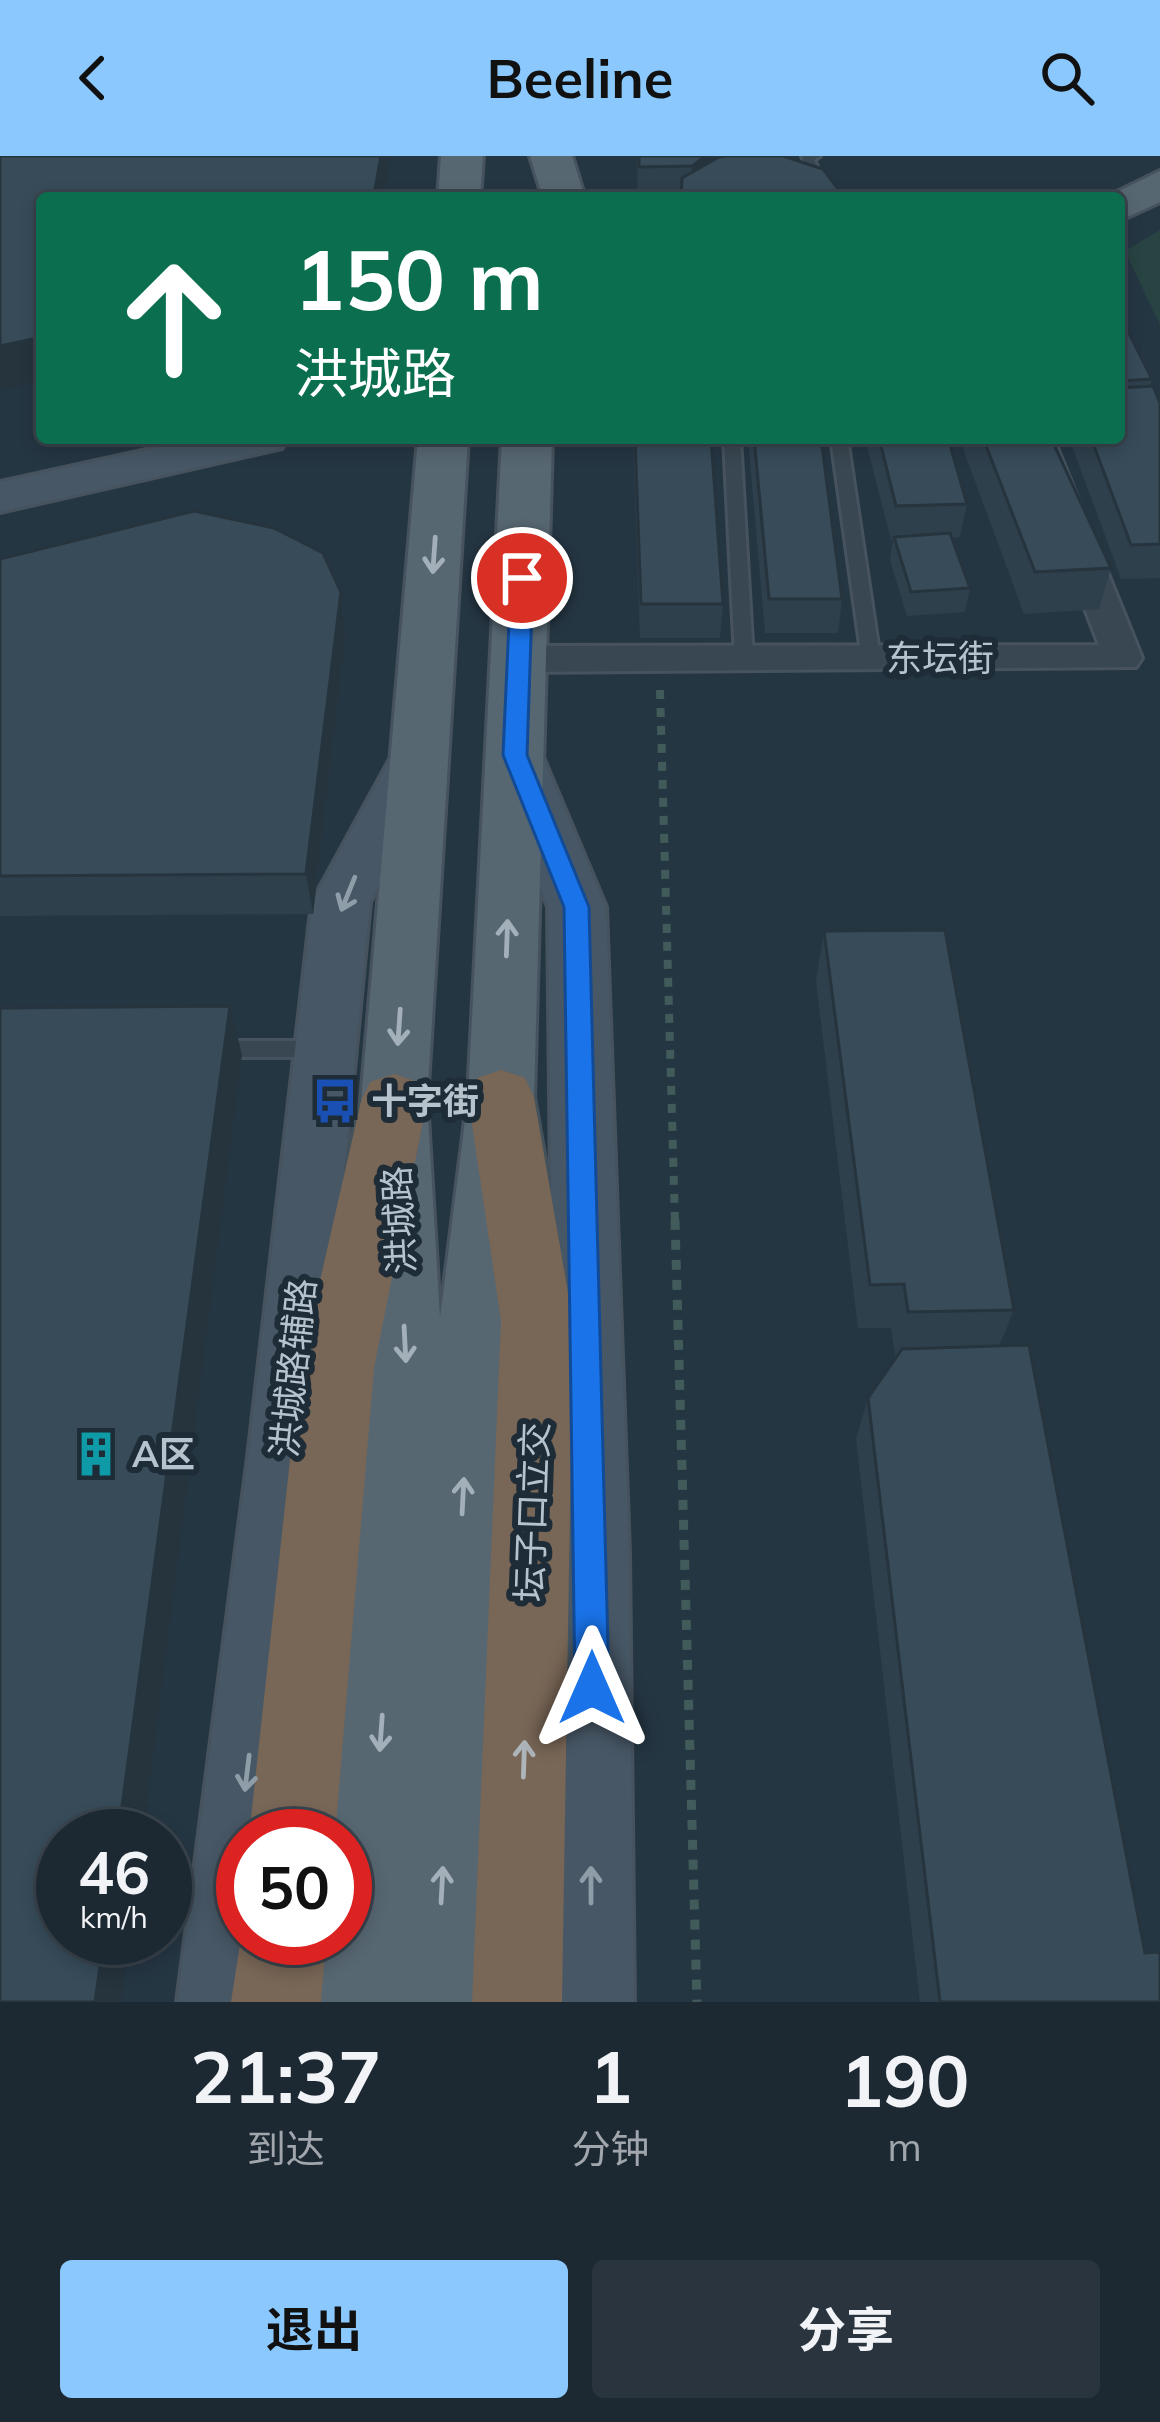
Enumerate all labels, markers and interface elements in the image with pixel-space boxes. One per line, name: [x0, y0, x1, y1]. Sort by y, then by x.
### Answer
text: Beeline: [487, 44, 673, 112]
icon: back: [60, 45, 126, 111]
icon: search: [1034, 45, 1100, 111]
text: 150 m: [294, 226, 544, 331]
icon: ahead: [96, 240, 252, 396]
text: 洪城路: [294, 339, 456, 407]
pin: [471, 527, 573, 629]
one-way arrow: [423, 535, 446, 574]
icon: arrive: [489, 545, 555, 611]
street label: 东坛街: [886, 635, 994, 680]
one-way arrow: [335, 875, 357, 912]
one-way arrow: [496, 919, 519, 958]
one-way arrow: [388, 1007, 411, 1046]
bus stop icon: 十字街: [310, 1076, 360, 1126]
place label: 十字街: [371, 1078, 479, 1123]
street label: 洪城路: [373, 1165, 424, 1275]
street label: 洪城路辅路: [261, 1276, 324, 1460]
one-way arrow: [394, 1324, 417, 1363]
street label: 坛子口立交: [506, 1421, 557, 1603]
building icon: A区: [71, 1429, 121, 1479]
place label: A区: [132, 1431, 195, 1476]
one-way arrow: [452, 1477, 475, 1516]
position arrow: [529, 1625, 655, 1751]
one-way arrow: [369, 1713, 392, 1752]
one-way arrow: [513, 1740, 536, 1779]
one-way arrow: [235, 1753, 257, 1792]
speed limit sign: 50: [216, 1809, 372, 1965]
text: 46: [78, 1834, 150, 1909]
one-way arrow: [431, 1866, 454, 1905]
one-way arrow: [580, 1866, 602, 1905]
text: km/h: [80, 1898, 148, 1936]
text: 21:37: [190, 2031, 381, 2121]
text: 1: [589, 2031, 632, 2121]
text: 190: [840, 2035, 970, 2125]
text: m: [888, 2122, 922, 2171]
text: 到达: [247, 2124, 325, 2173]
text: 分钟: [572, 2124, 650, 2173]
button: 退出: [60, 2260, 568, 2398]
button: 分享: [592, 2260, 1100, 2398]

